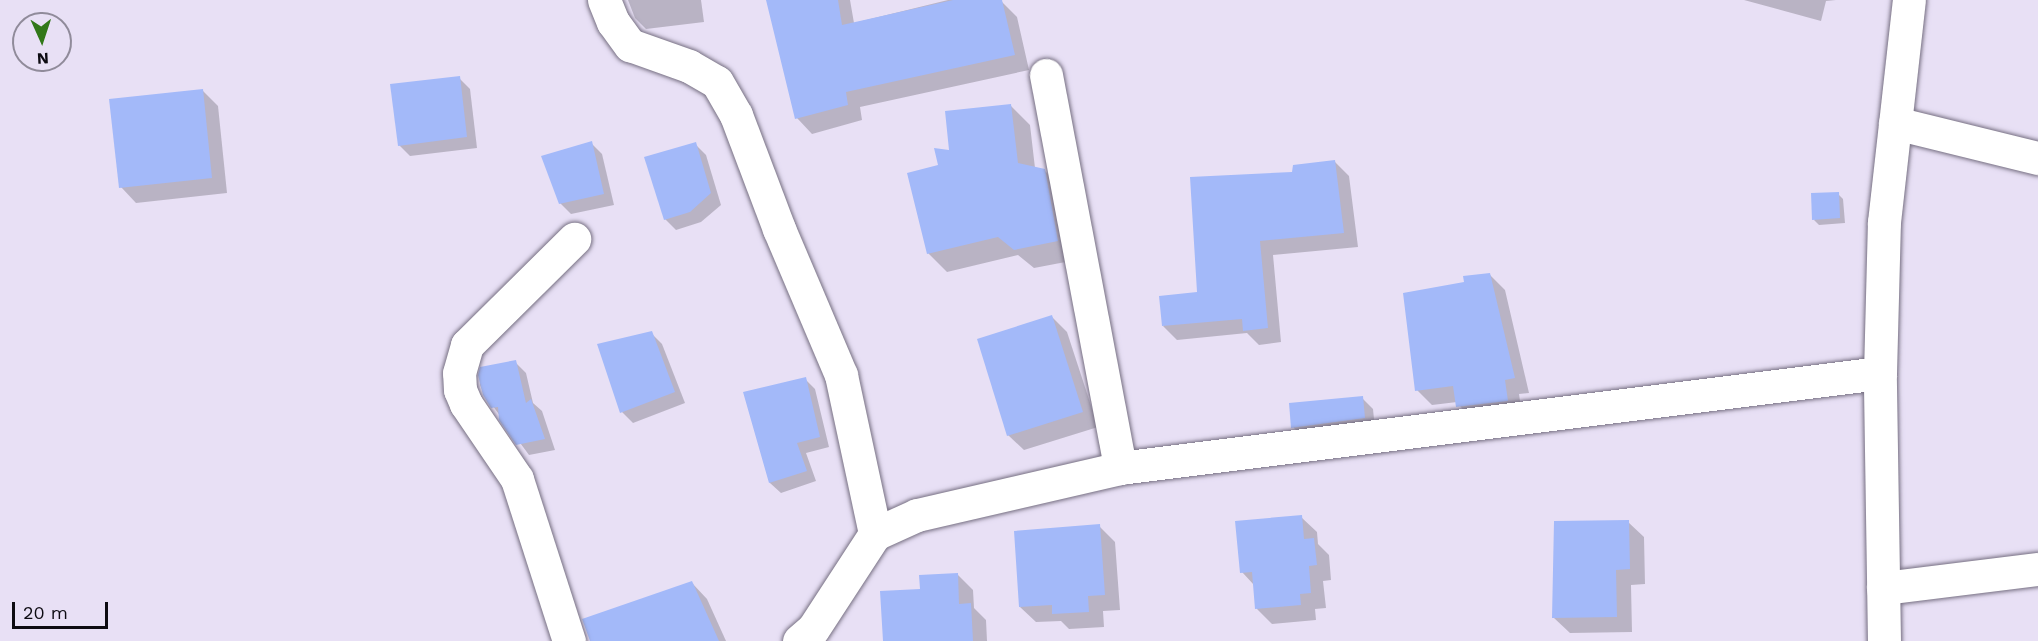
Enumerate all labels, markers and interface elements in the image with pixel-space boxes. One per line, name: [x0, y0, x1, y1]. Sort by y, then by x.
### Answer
north arrow: [12, 12, 72, 72]
text: N: [36, 49, 49, 68]
scale bar: [15, 590, 111, 628]
text: 20 m: [23, 602, 68, 623]

